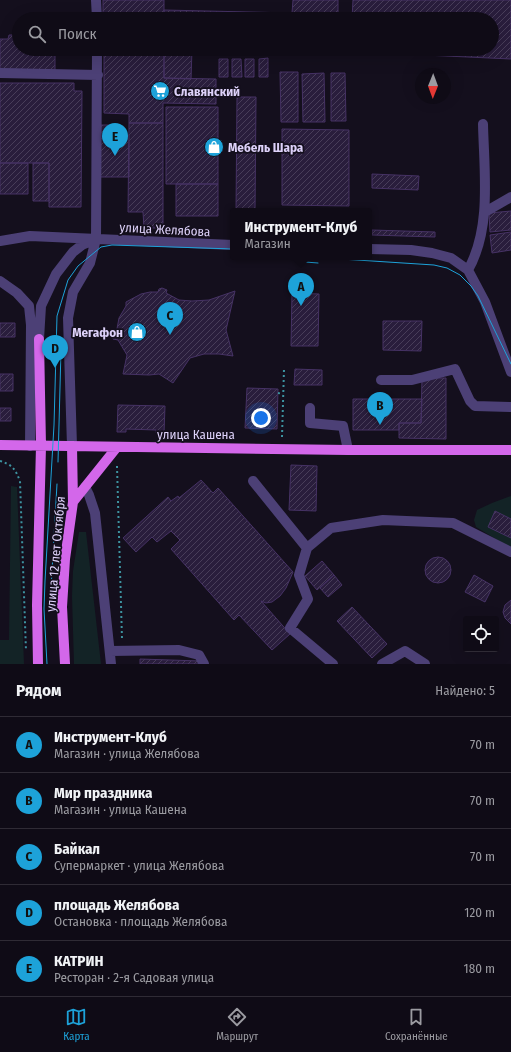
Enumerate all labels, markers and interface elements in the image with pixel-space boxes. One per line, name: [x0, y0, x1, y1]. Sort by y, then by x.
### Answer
search box: [12, 12, 499, 56]
icon: search: [26, 23, 48, 45]
text: Поиск: [58, 25, 96, 43]
north arrow: [415, 68, 451, 104]
supermarket icon: Славянский: [149, 80, 171, 102]
place label: Славянский: [174, 84, 240, 99]
pin: E: [102, 123, 128, 156]
shop icon: Мебель Шара: [203, 136, 225, 158]
place label: Мебель Шара: [228, 140, 304, 155]
popup: [230, 208, 372, 260]
text: Инструмент-Клуб: [245, 218, 357, 236]
street label: улица Желябова: [119, 220, 211, 239]
text: Магазин: [245, 236, 291, 251]
pin: A: [288, 273, 314, 306]
pin: C: [157, 302, 183, 335]
shop icon: Мегафон: [126, 321, 148, 343]
place label: Мегафон: [72, 325, 123, 340]
pin: D: [42, 335, 68, 368]
pin: B: [367, 392, 393, 425]
your location: [251, 408, 271, 428]
street label: улица Кашена: [157, 427, 235, 442]
street label: улица 12 лет Октября: [43, 495, 68, 613]
map controls: [463, 616, 499, 652]
button: locate: [463, 616, 499, 652]
text: Рядом: [16, 680, 61, 701]
text: Найдено: 5: [435, 683, 495, 698]
text: Инструмент-Клуб: [54, 728, 167, 746]
text: A: [25, 737, 33, 752]
text: 70 m: [470, 737, 495, 752]
text: Магазин · улица Желябова: [54, 746, 200, 761]
text: Мир праздника: [54, 784, 153, 802]
text: B: [25, 793, 33, 808]
text: 70 m: [470, 793, 495, 808]
text: Магазин · улица Кашена: [54, 802, 187, 817]
text: Байкал: [54, 840, 100, 858]
text: C: [26, 849, 32, 864]
text: 70 m: [470, 849, 495, 864]
text: Супермаркет · улица Желябова: [54, 858, 224, 873]
text: площадь Желябова: [54, 896, 179, 914]
text: D: [25, 905, 33, 920]
text: 120 m: [464, 905, 495, 920]
text: Остановка · площадь Желябова: [54, 914, 227, 929]
text: КАТРИН: [54, 952, 104, 970]
text: E: [26, 961, 32, 976]
text: 180 m: [464, 961, 495, 976]
text: Ресторан · 2-я Садовая улица: [54, 970, 214, 985]
tab: Карта: [63, 1006, 90, 1043]
tab: Маршрут: [216, 1006, 258, 1043]
tab: Сохранённые: [385, 1006, 448, 1043]

